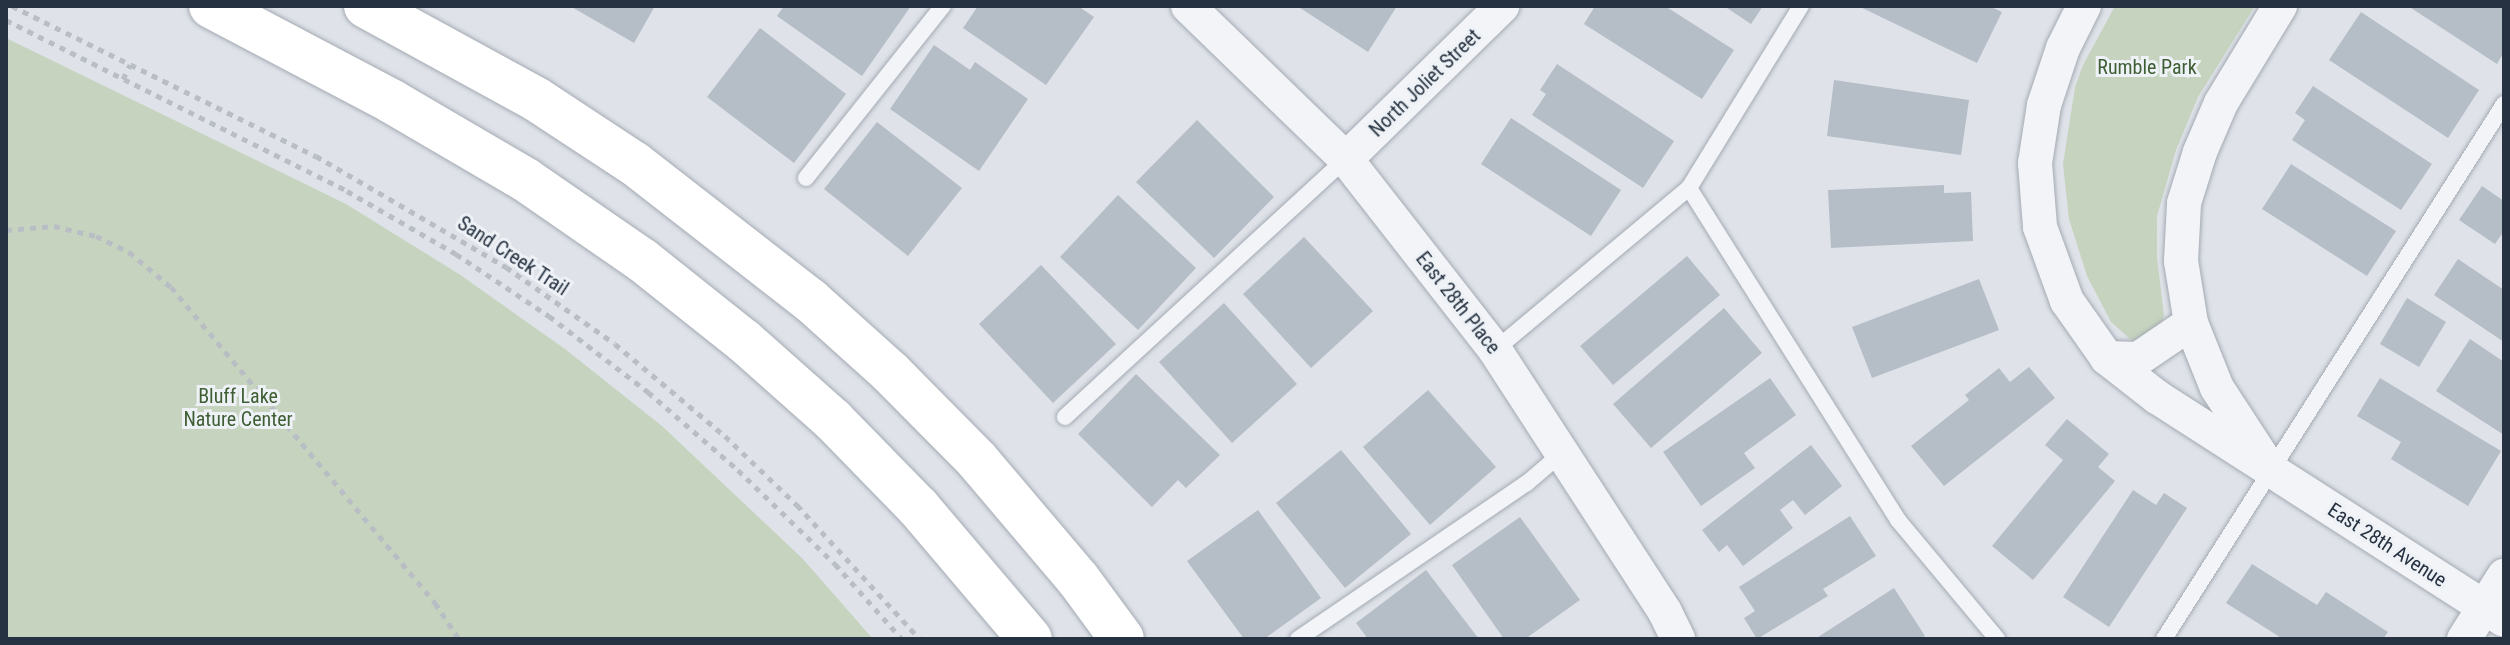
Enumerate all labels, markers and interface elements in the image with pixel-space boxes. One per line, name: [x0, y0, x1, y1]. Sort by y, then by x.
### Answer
street label: North Joliet Street: [1365, 24, 1485, 142]
park label: Rumble Park: [2097, 55, 2197, 79]
street label: Sand Creek Trail: [453, 211, 573, 301]
street label: East 28th Place: [1411, 247, 1505, 359]
park label: Bluff Lake Nature Center: [183, 385, 293, 432]
street label: East 28th Avenue: [2323, 498, 2451, 592]

